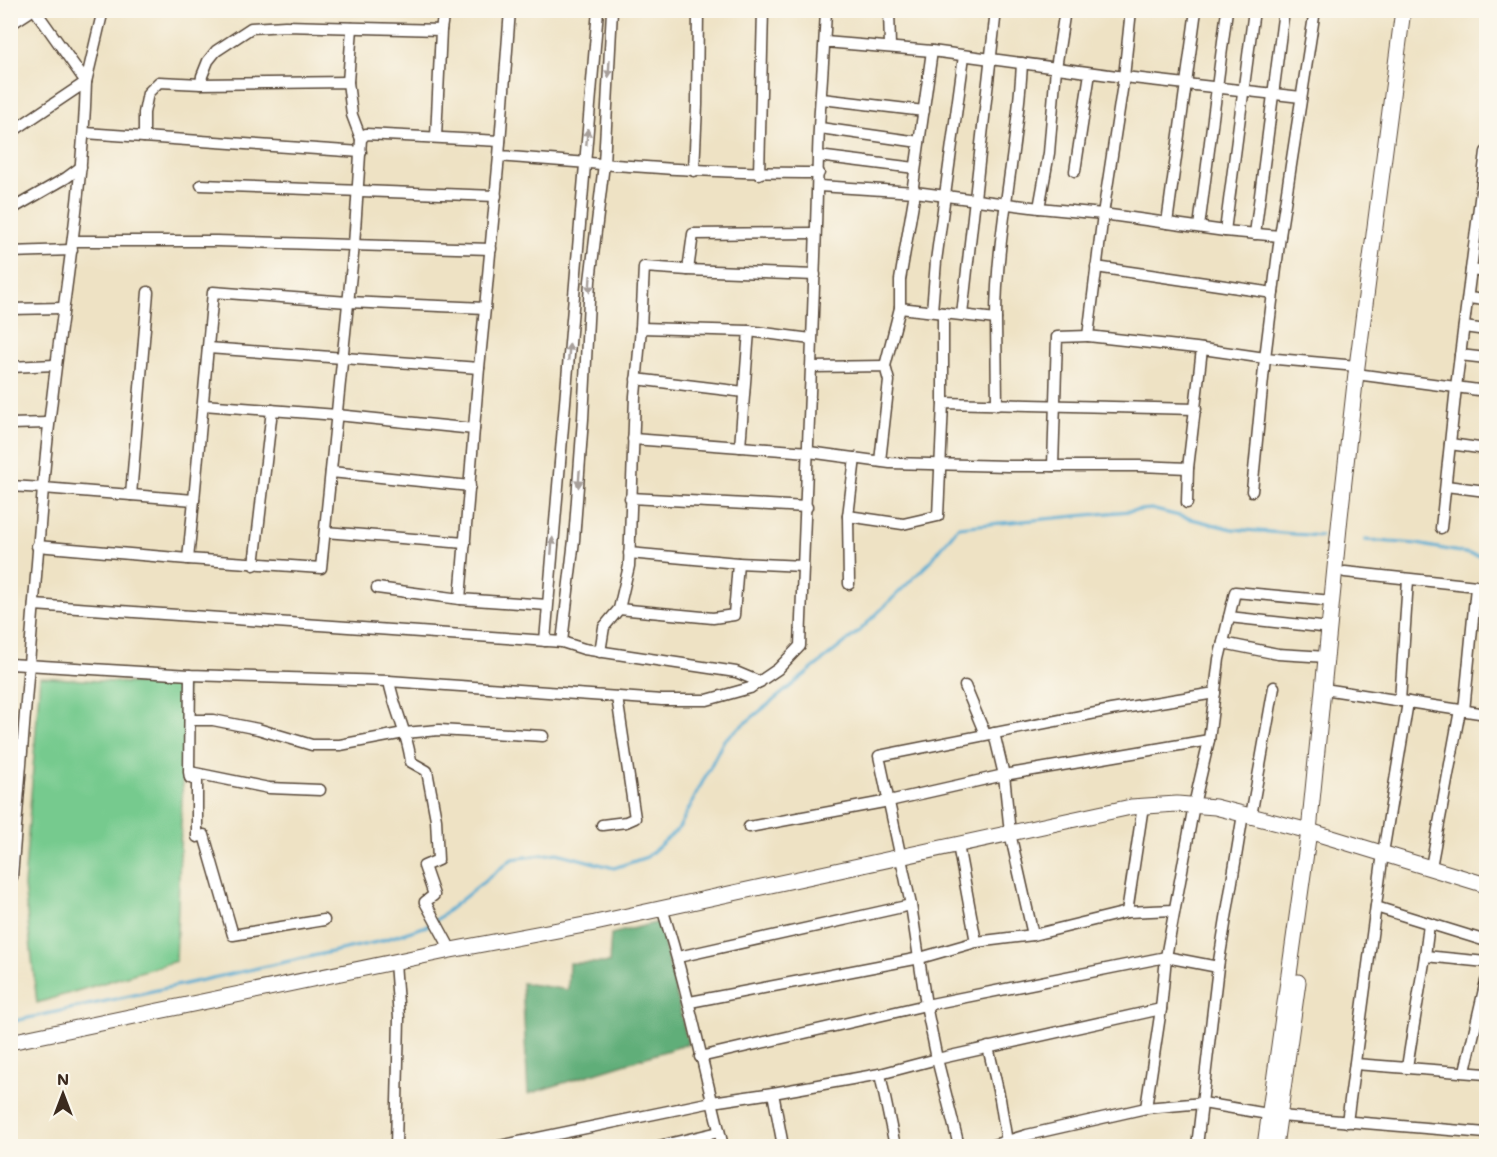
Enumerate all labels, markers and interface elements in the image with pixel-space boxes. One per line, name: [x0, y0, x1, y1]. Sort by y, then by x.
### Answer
one-way arrow: [605, 59, 614, 78]
one-way arrow: [582, 127, 592, 146]
one-way arrow: [586, 275, 595, 294]
one-way arrow: [564, 342, 574, 361]
one-way arrow: [574, 469, 584, 488]
one-way arrow: [547, 537, 557, 556]
north arrow: [33, 1064, 93, 1124]
text: N: [57, 1068, 69, 1089]

